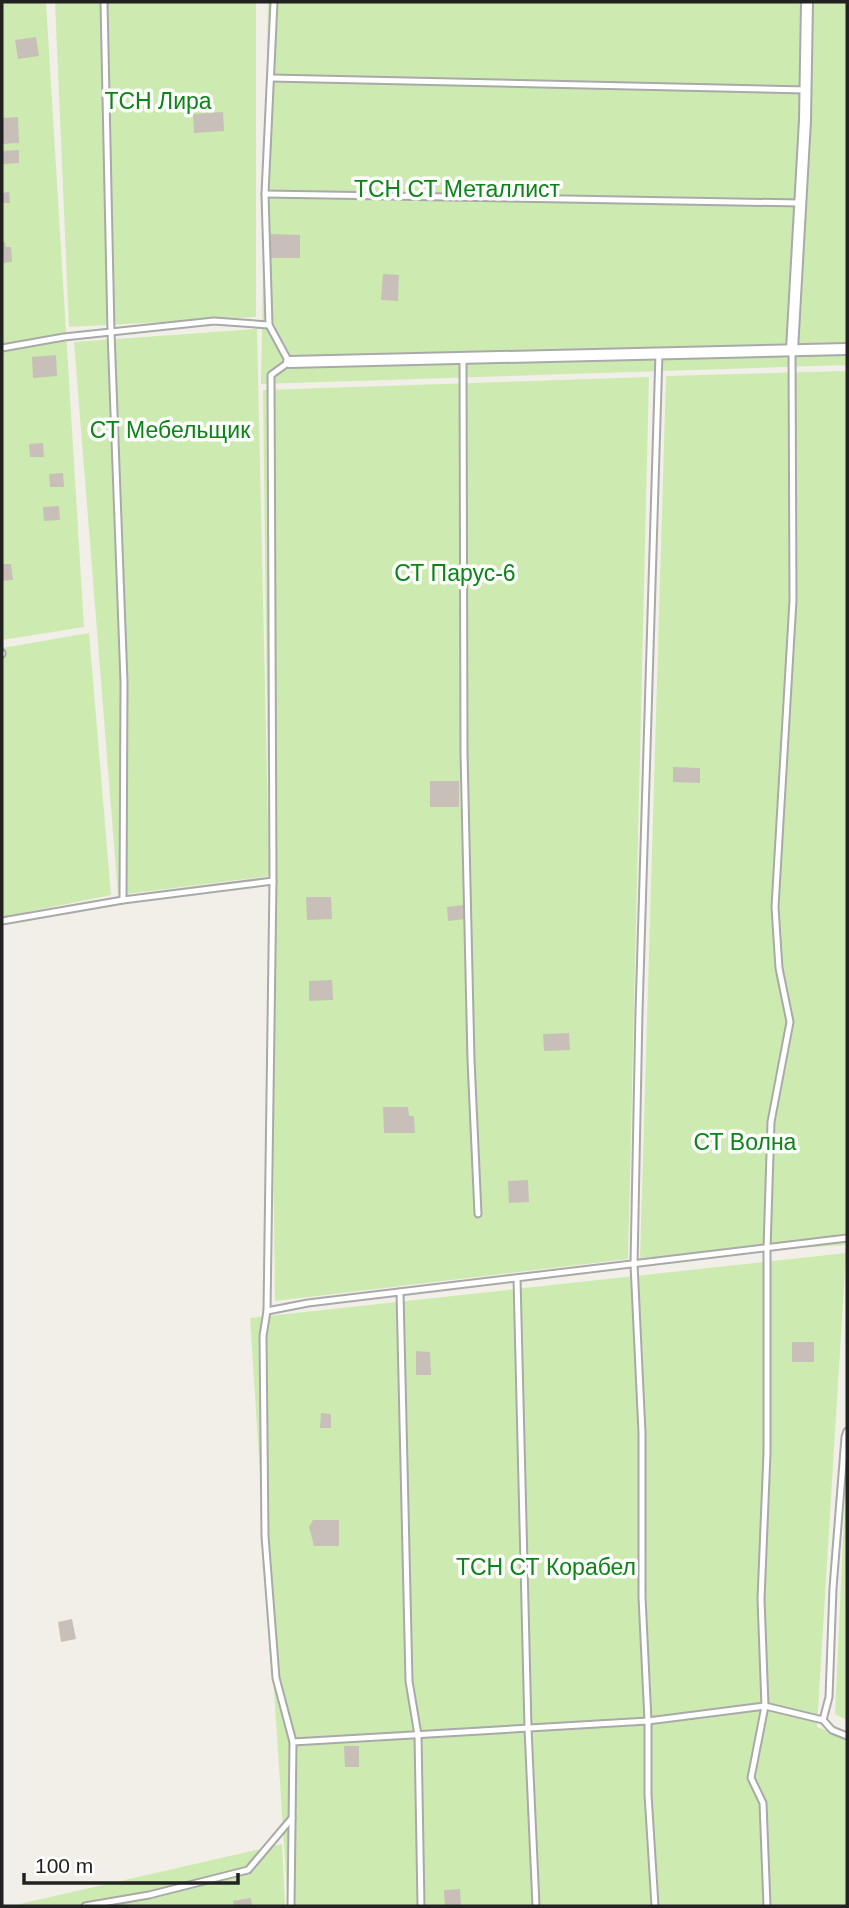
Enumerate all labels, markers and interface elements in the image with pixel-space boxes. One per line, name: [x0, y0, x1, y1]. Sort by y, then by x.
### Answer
park label: ТСН Лира: [104, 88, 212, 114]
park label: ТСН СТ Металлист: [354, 176, 561, 202]
park label: СТ Мебельщик: [90, 417, 251, 443]
park label: СТ Парус-6: [394, 560, 516, 586]
park label: СТ Волна: [694, 1129, 797, 1155]
park label: ТСН СТ Корабел: [456, 1554, 636, 1580]
scale bar: [24, 1842, 238, 1886]
text: 100 m: [35, 1854, 93, 1877]

